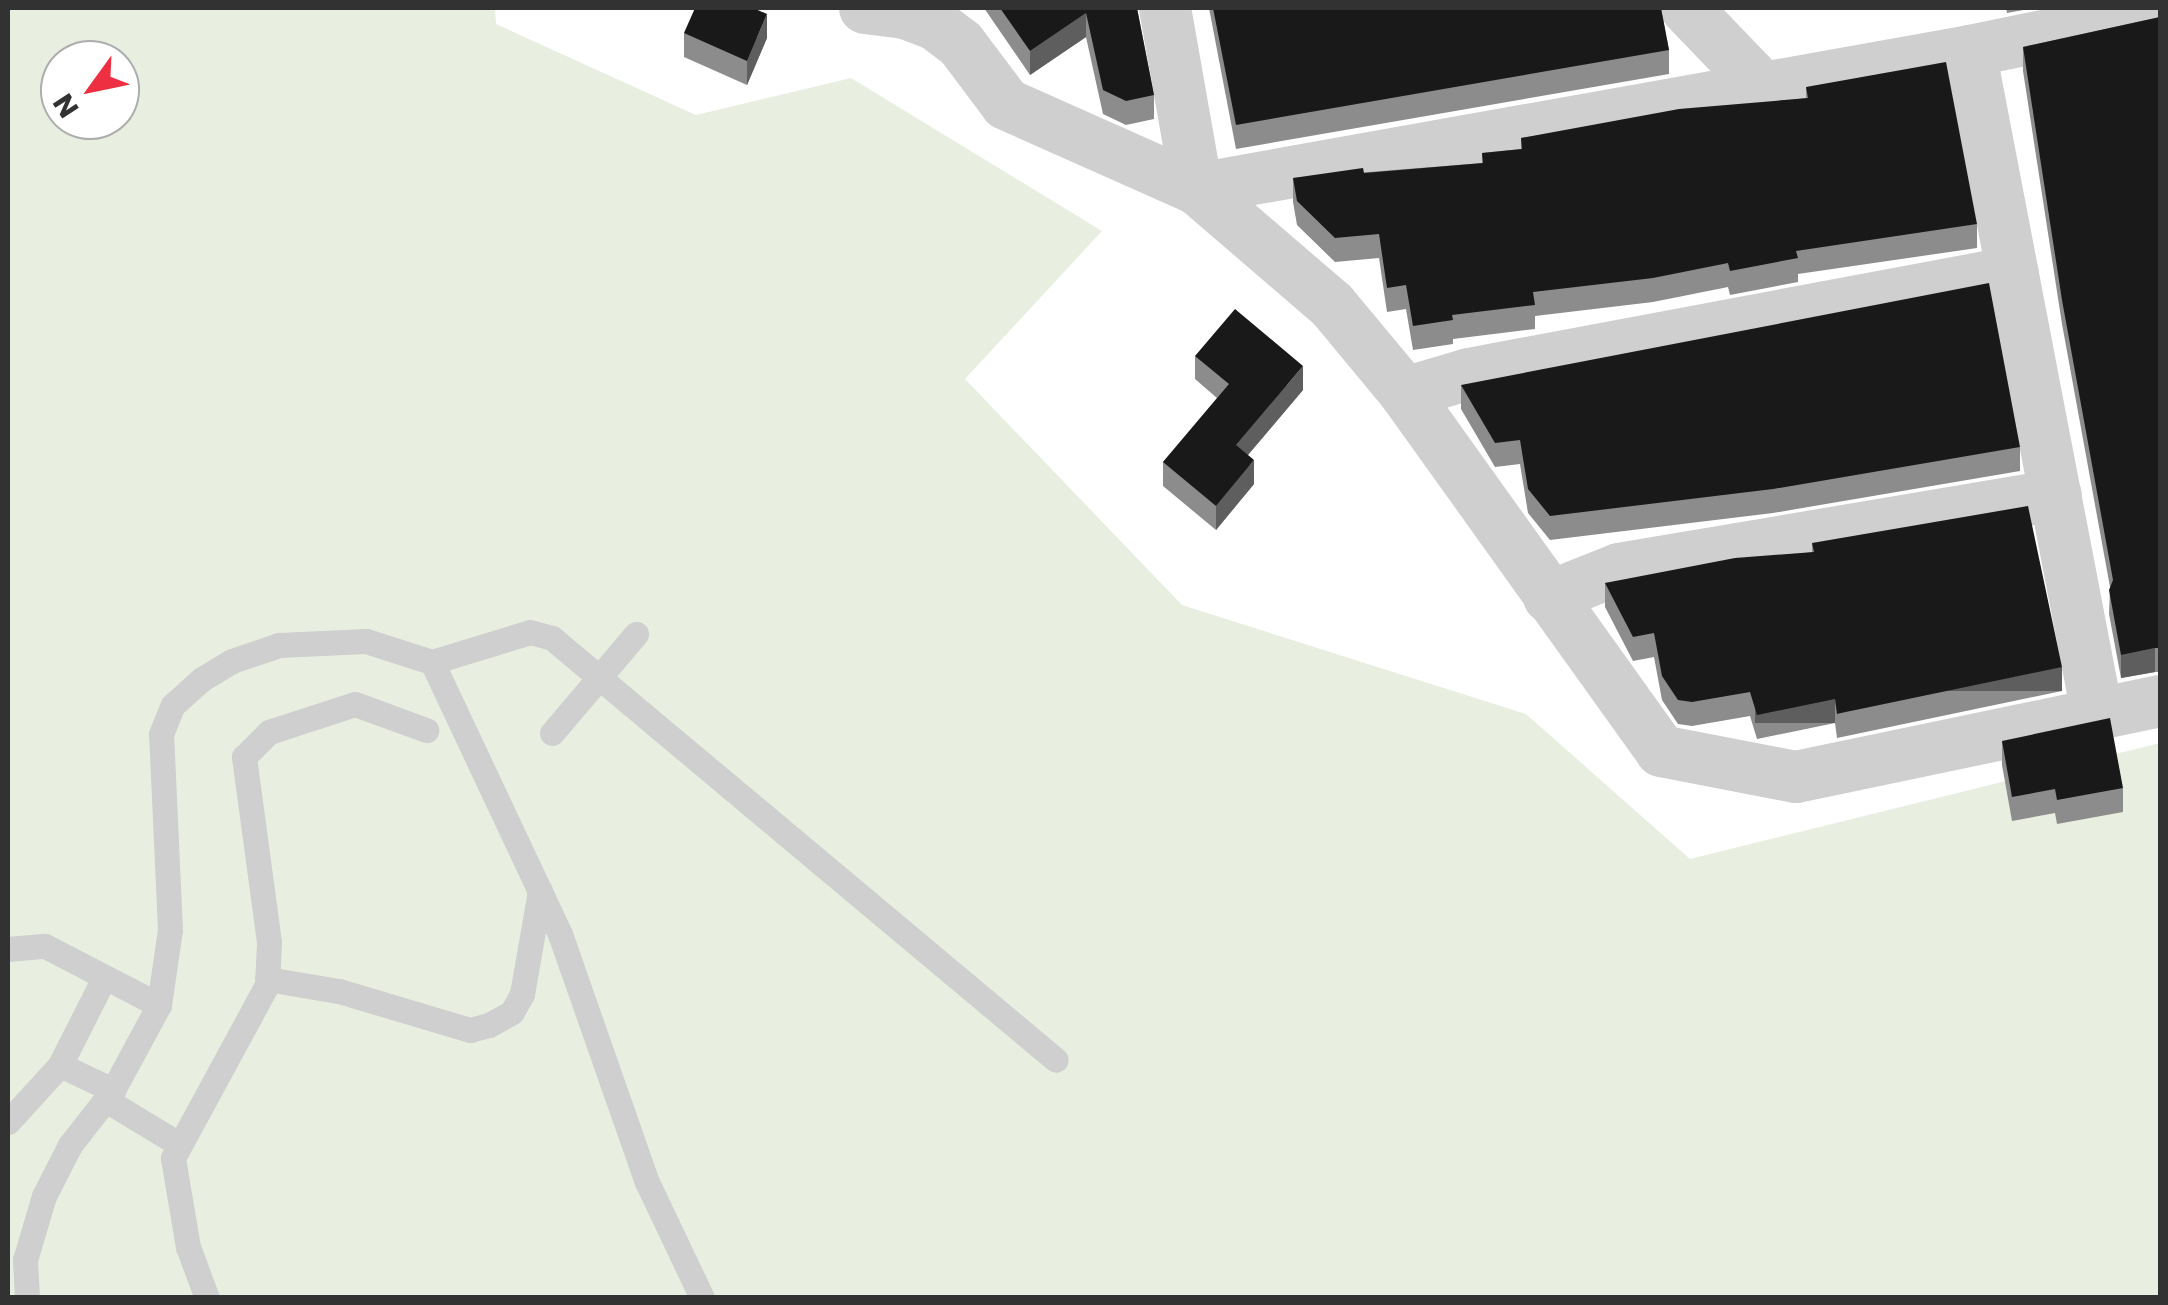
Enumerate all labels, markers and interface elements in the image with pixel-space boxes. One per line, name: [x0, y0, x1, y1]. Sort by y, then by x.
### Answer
north arrow: [40, 40, 140, 140]
text: N: [44, 86, 88, 125]

